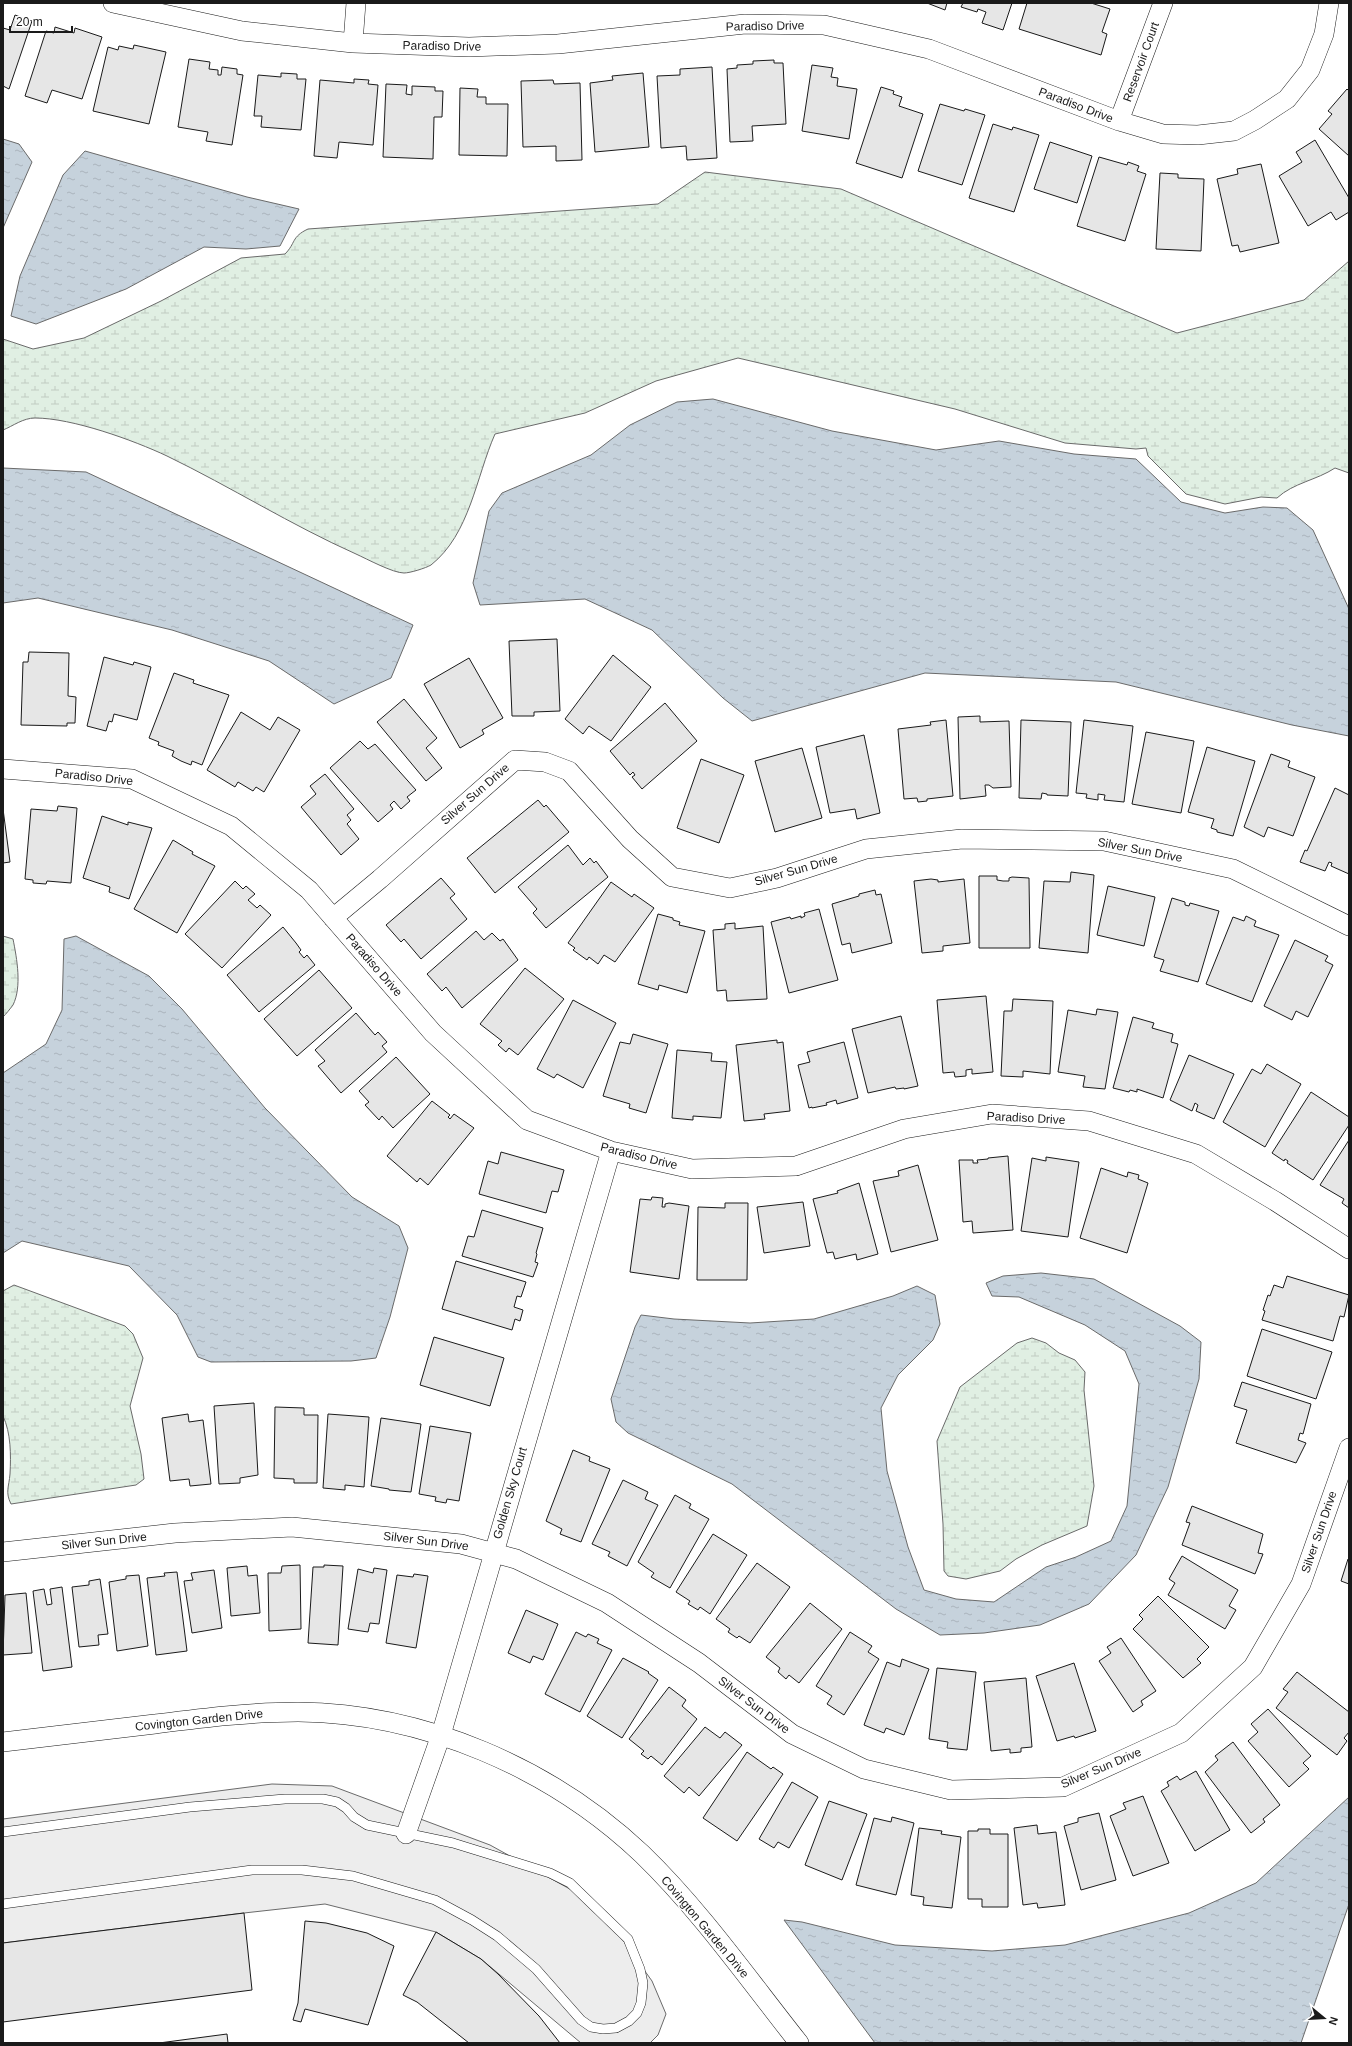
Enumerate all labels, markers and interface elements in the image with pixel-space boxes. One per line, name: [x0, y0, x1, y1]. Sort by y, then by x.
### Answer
scale bar: [10, 8, 72, 34]
text: 20 m: [16, 15, 43, 29]
street label: Paradiso Drive: [726, 18, 805, 34]
street label: Reservoir Court: [1120, 20, 1162, 104]
street label: Paradiso Drive: [403, 38, 482, 54]
street label: Paradiso Drive: [1037, 84, 1116, 126]
street label: Silver Sun Drive: [438, 760, 512, 828]
street label: Paradiso Drive: [54, 766, 134, 788]
street label: Silver Sun Drive: [1096, 835, 1184, 865]
street label: Silver Sun Drive: [753, 851, 840, 889]
street label: Paradiso Drive: [343, 931, 405, 1000]
street label: Paradiso Drive: [986, 1109, 1066, 1127]
street label: Paradiso Drive: [599, 1140, 679, 1172]
street label: Golden Sky Court: [490, 1445, 530, 1540]
street label: Silver Sun Drive: [1298, 1489, 1340, 1575]
street label: Silver Sun Drive: [382, 1529, 470, 1553]
street label: Silver Sun Drive: [60, 1530, 148, 1552]
street label: Silver Sun Drive: [715, 1674, 793, 1737]
street label: Covington Garden Drive: [134, 1706, 264, 1734]
street label: Silver Sun Drive: [1059, 1745, 1144, 1791]
street label: Covington Garden Drive: [658, 1873, 752, 1981]
north arrow: [1304, 1998, 1344, 2038]
text: N: [1327, 2015, 1340, 2027]

